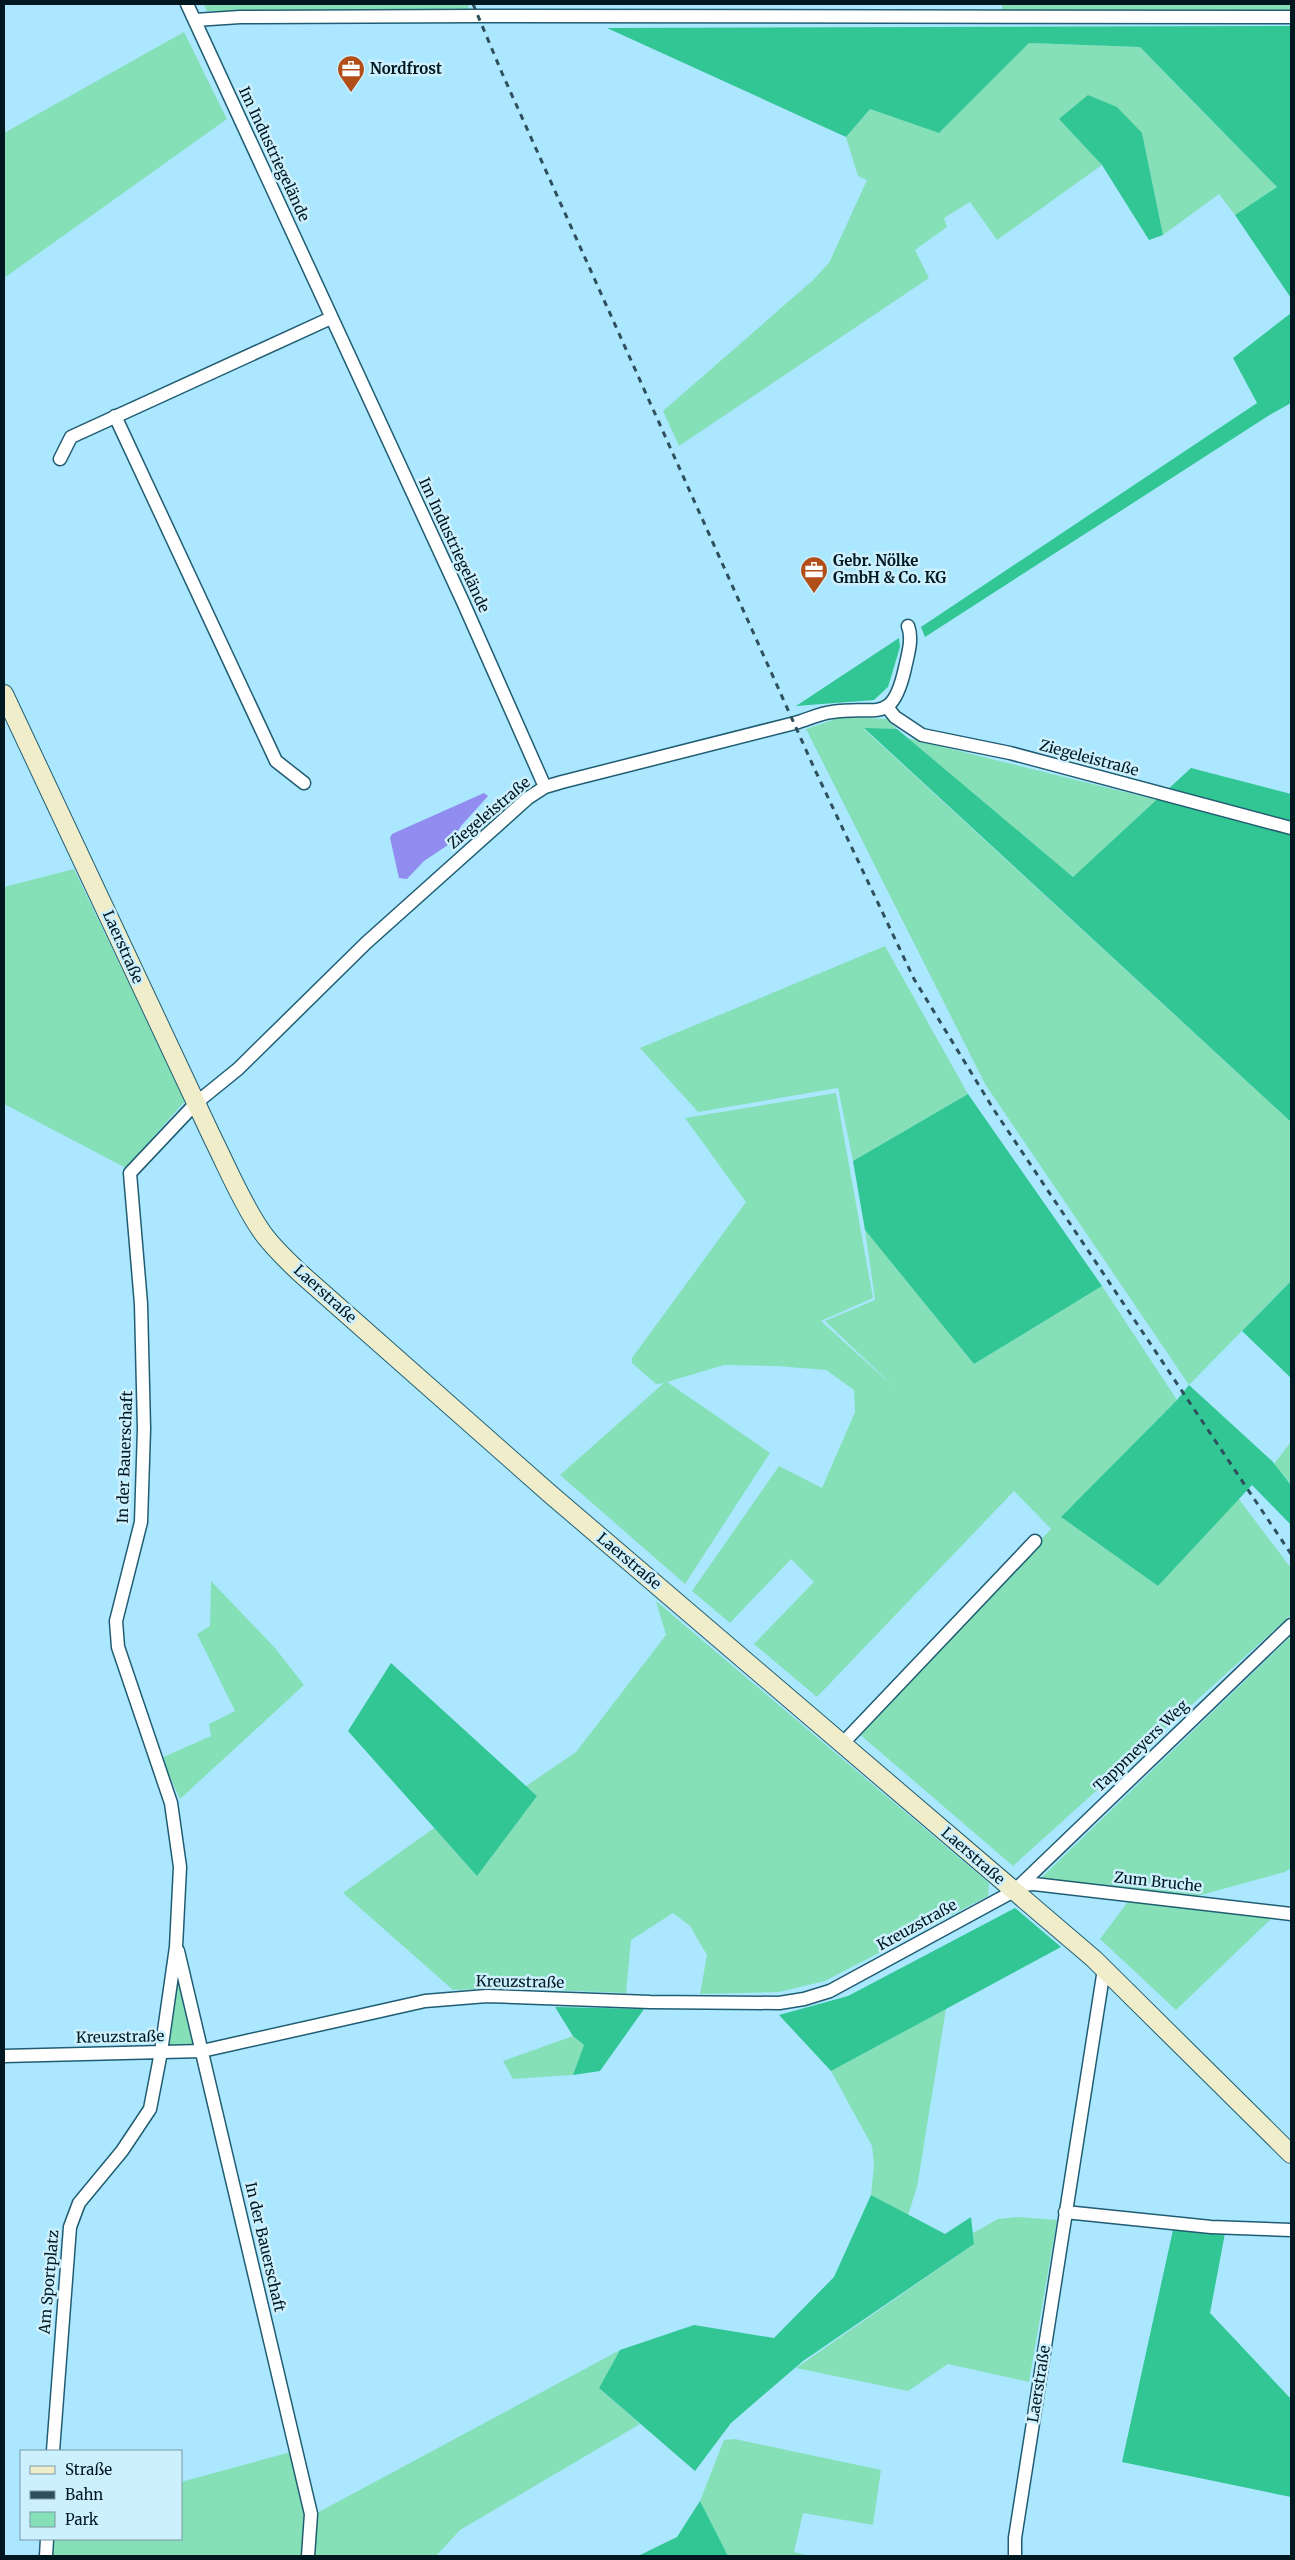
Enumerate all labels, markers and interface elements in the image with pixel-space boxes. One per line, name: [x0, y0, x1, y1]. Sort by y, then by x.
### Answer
office icon: Nordfrost: [336, 54, 366, 93]
place label: Nordfrost: [370, 59, 442, 78]
street label: Im Industriegelände: [235, 83, 314, 224]
street label: Im Industriegelände: [415, 474, 494, 615]
place label: Gebr. Nölke GmbH & Co. KG: [833, 551, 946, 587]
office icon: Gebr. Nölke GmbH & Co. KG: [799, 555, 829, 594]
street label: Ziegeleistraße: [1037, 735, 1141, 780]
street label: Ziegeleistraße: [443, 772, 534, 853]
street label: Laerstraße: [99, 907, 148, 986]
street label: Laerstraße: [290, 1260, 361, 1327]
street label: In der Bauerschaft: [113, 1390, 136, 1524]
street label: Laerstraße: [593, 1528, 665, 1593]
street label: Tappmeyers Weg: [1089, 1696, 1192, 1796]
street label: Laerstraße: [938, 1823, 1009, 1888]
street label: Zum Bruche: [1113, 1867, 1203, 1896]
street label: Kreuzstraße: [874, 1895, 960, 1954]
street label: Kreuzstraße: [476, 1971, 565, 1992]
street label: Kreuzstraße: [76, 2026, 165, 2047]
street label: In der Bauerschaft: [241, 2180, 290, 2314]
street label: Am Sportplatz: [34, 2229, 63, 2336]
street label: Laerstraße: [1023, 2344, 1054, 2424]
legend: [20, 2450, 182, 2540]
text: Straße: [65, 2460, 112, 2479]
text: Bahn: [65, 2485, 103, 2504]
text: Park: [65, 2510, 99, 2529]

